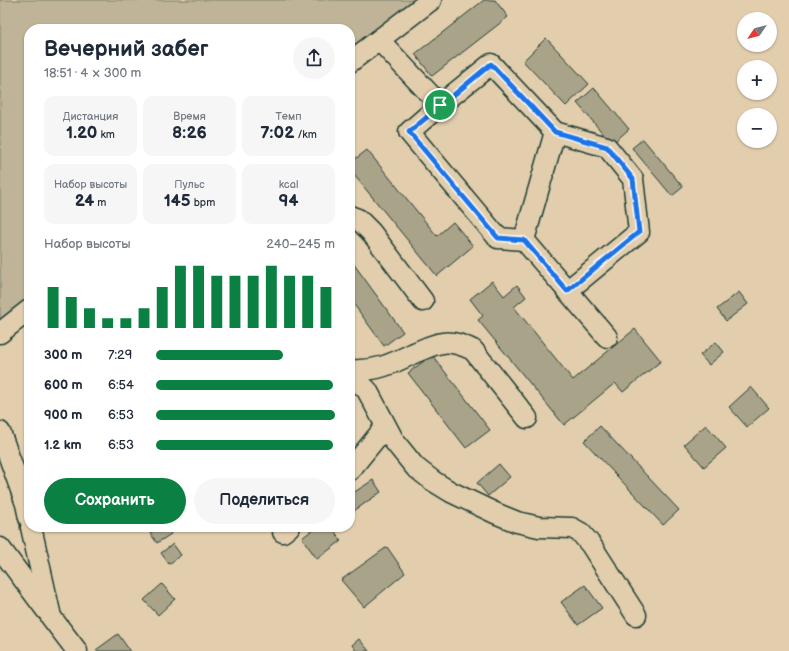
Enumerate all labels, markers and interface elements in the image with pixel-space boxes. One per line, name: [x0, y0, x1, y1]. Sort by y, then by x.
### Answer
north arrow: [737, 12, 777, 52]
map controls: [737, 12, 777, 148]
text: Вечерний забег: [44, 36, 208, 63]
button: share: [293, 37, 335, 79]
button: +: [737, 60, 777, 100]
text: 18:51 · 4 × 300 m: [44, 65, 141, 81]
pin: [423, 88, 457, 122]
icon: arrive: [429, 94, 451, 116]
button: −: [737, 108, 777, 148]
text: Дистанция: [63, 110, 118, 123]
text: Время: [173, 110, 206, 123]
text: Темп: [275, 110, 302, 123]
text: 1.20: [66, 123, 97, 143]
text: 8:26: [172, 123, 207, 143]
text: 7:02: [260, 123, 294, 143]
text: km: [97, 128, 115, 141]
text: /km: [294, 128, 317, 141]
text: Набор высоты: [54, 178, 127, 191]
text: Пульс: [174, 178, 205, 191]
text: kcal: [279, 178, 298, 191]
text: 24: [75, 191, 94, 211]
text: 145: [164, 191, 191, 211]
text: 94: [279, 191, 298, 211]
text: m: [94, 196, 106, 209]
text: bpm: [191, 196, 215, 209]
text: Набор высоты: [44, 236, 131, 252]
text: 240–245 m: [266, 236, 335, 252]
text: 300 m: [44, 347, 82, 363]
text: 7:29: [108, 347, 132, 363]
text: 600 m: [44, 377, 83, 393]
text: 6:54: [108, 377, 134, 393]
text: 900 m: [44, 407, 82, 423]
text: 6:53: [108, 407, 134, 423]
text: 1.2 km: [44, 437, 82, 453]
text: 6:53: [108, 437, 134, 453]
button: Сохранить: [44, 478, 186, 524]
button: Поделиться: [194, 478, 335, 524]

